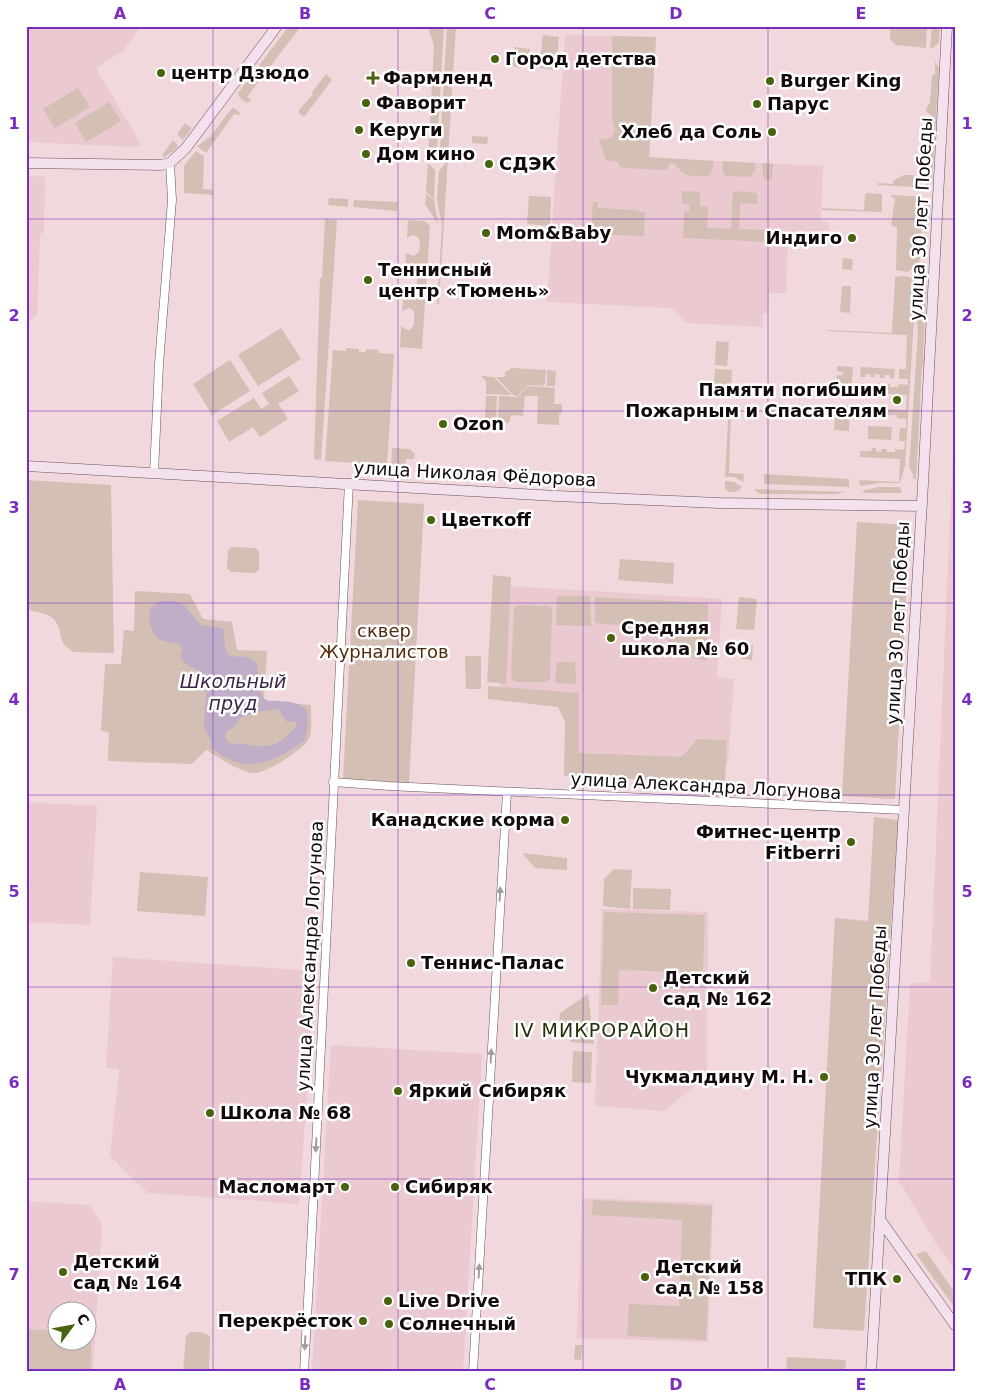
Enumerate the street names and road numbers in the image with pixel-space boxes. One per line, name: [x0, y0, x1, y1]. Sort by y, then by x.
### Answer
street label: улица 30 лет Победы: [905, 117, 936, 321]
street label: улица Николая Фёдорова: [353, 457, 597, 490]
street label: улица 30 лет Победы: [882, 521, 913, 725]
street label: улица Александра Логунова: [570, 768, 842, 803]
street label: улица Александра Логунова: [292, 820, 327, 1092]
street label: улица 30 лет Победы: [859, 925, 890, 1129]

